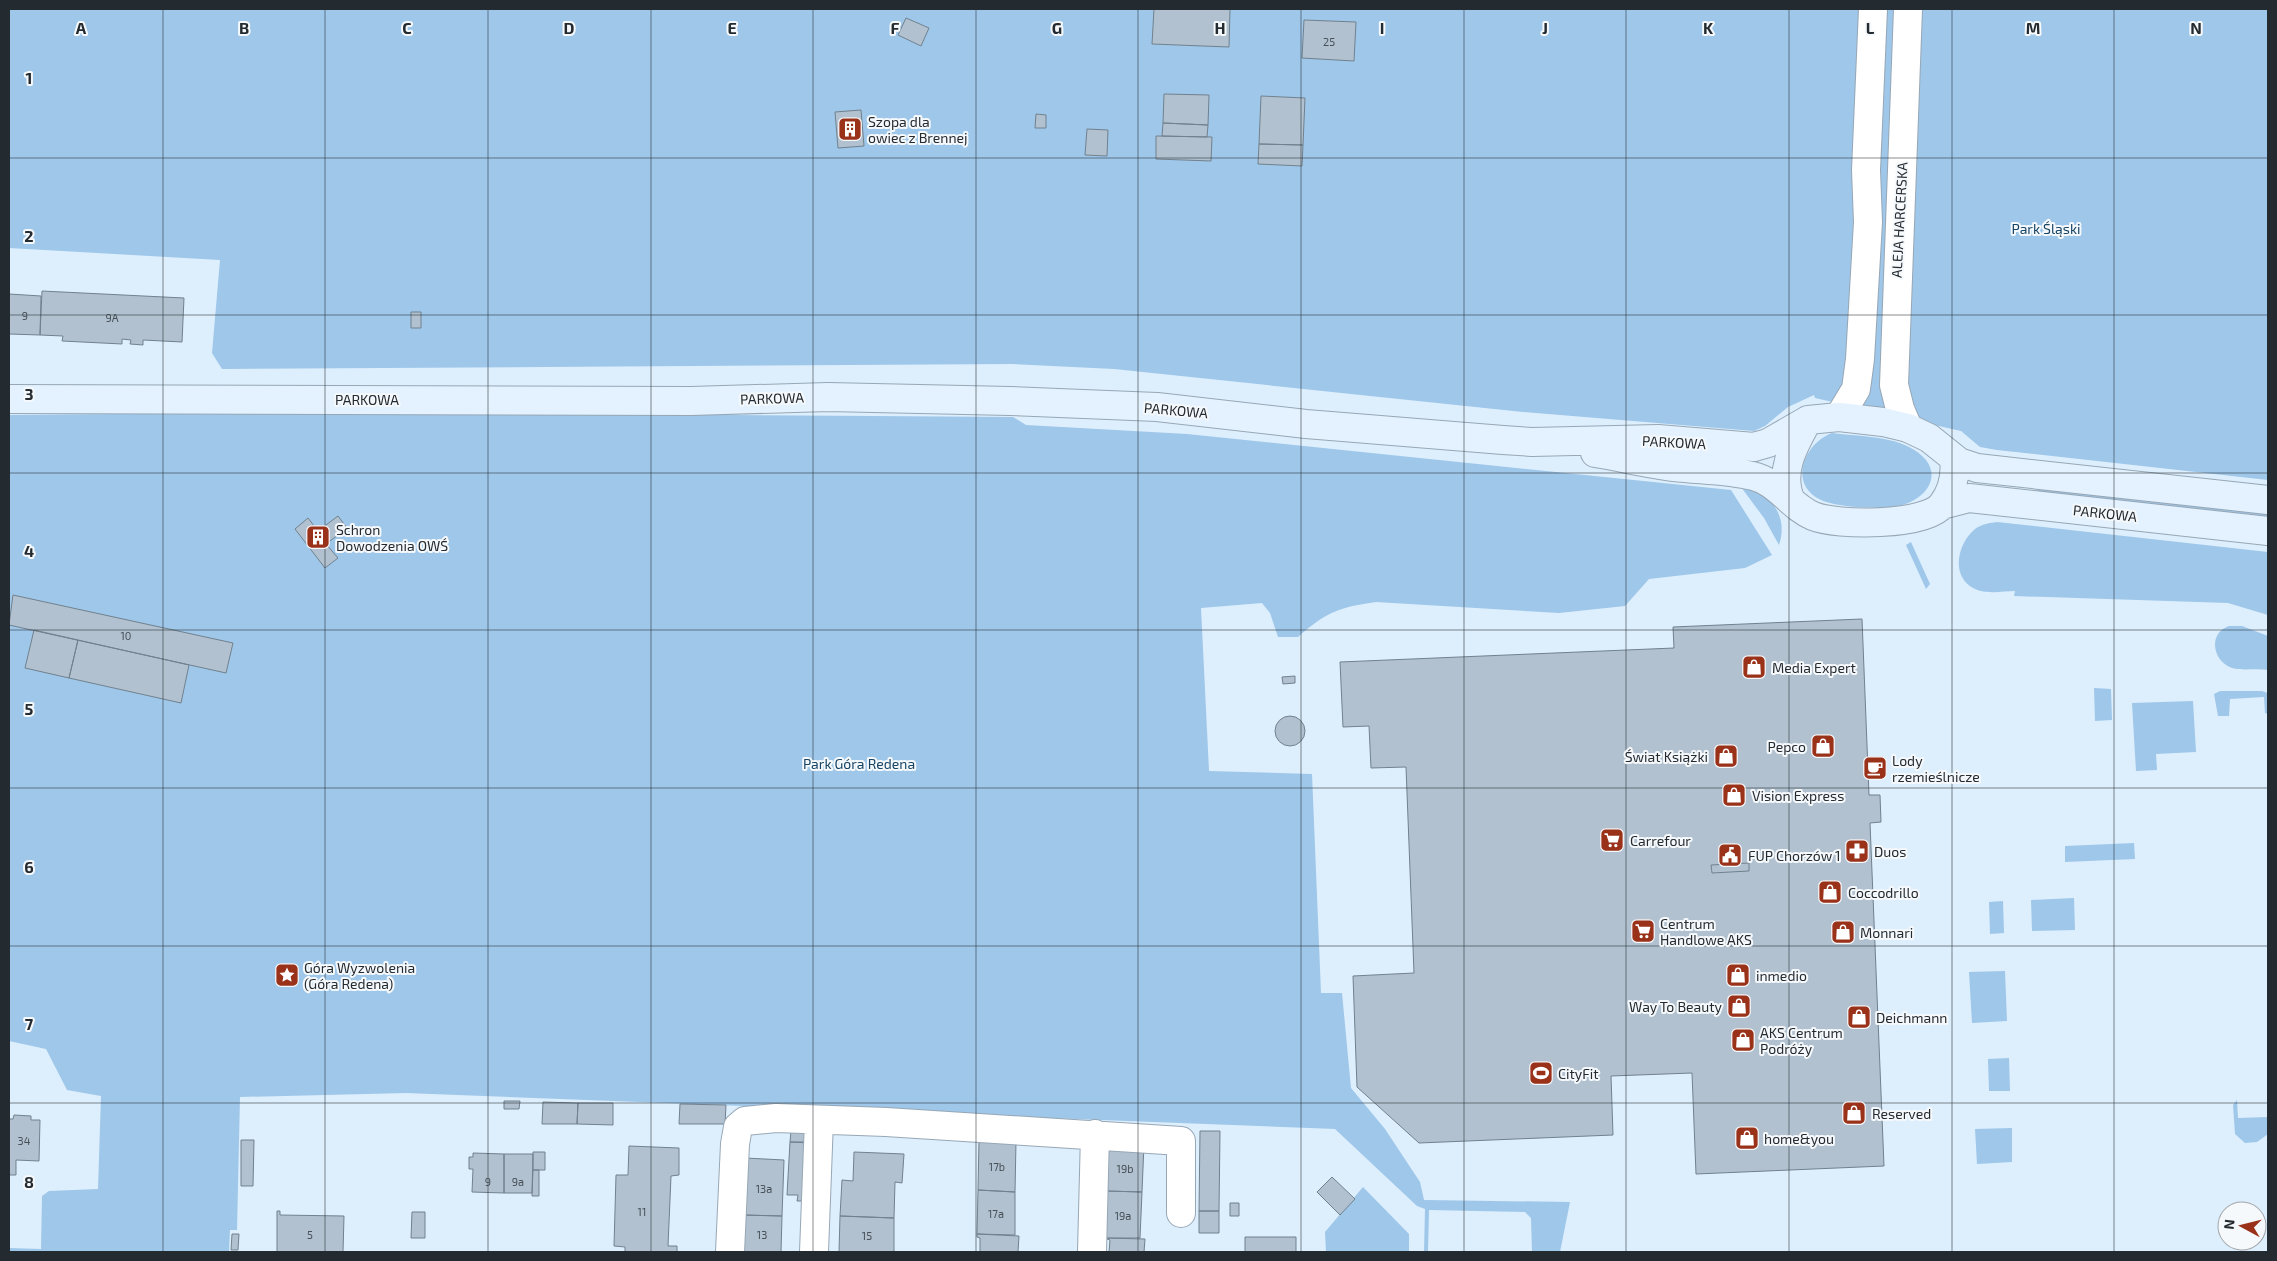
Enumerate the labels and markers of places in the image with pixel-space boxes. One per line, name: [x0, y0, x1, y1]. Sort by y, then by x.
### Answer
place label: Szopa dla owiec z Brennej: [868, 113, 968, 146]
building icon: Szopa dla owiec z Brennej: [837, 116, 863, 142]
place label: Schron Dowodzenia OWŚ: [336, 521, 448, 554]
building icon: Schron Dowodzenia OWŚ: [305, 524, 331, 550]
shop icon: Media Expert: [1741, 654, 1767, 680]
place label: Media Expert: [1772, 659, 1856, 676]
shop icon: Pepco: [1810, 733, 1836, 759]
place label: Pepco: [1768, 738, 1806, 755]
shop icon: Świat Książki: [1713, 743, 1739, 769]
place label: Świat Książki: [1625, 748, 1708, 765]
place label: Lody rzemieślnicze: [1892, 752, 1980, 785]
cafe icon: Lody rzemieślnicze: [1862, 755, 1888, 781]
shop icon: Vision Express: [1721, 782, 1747, 808]
place label: Vision Express: [1752, 787, 1844, 804]
supermarket icon: Carrefour: [1599, 827, 1625, 853]
place label: Carrefour: [1630, 832, 1691, 849]
pharmacy icon: Duos: [1844, 838, 1870, 864]
public building icon: FUP Chorzów 1: [1717, 842, 1743, 868]
place label: Duos: [1874, 843, 1906, 860]
place label: FUP Chorzów 1: [1748, 847, 1841, 864]
shop icon: Coccodrillo: [1817, 879, 1843, 905]
place label: Coccodrillo: [1848, 884, 1919, 901]
place label: Centrum Handlowe AKS: [1660, 915, 1752, 948]
supermarket icon: Centrum Handlowe AKS: [1630, 918, 1656, 944]
shop icon: Monnari: [1830, 919, 1856, 945]
place label: Monnari: [1860, 924, 1913, 941]
place label: Góra Wyzwolenia (Góra Redena): [304, 959, 415, 992]
place icon: Góra Wyzwolenia (Góra Redena): [274, 962, 300, 988]
shop icon: inmedio: [1725, 962, 1751, 988]
place label: inmedio: [1756, 967, 1807, 984]
shop icon: Way To Beauty: [1726, 993, 1752, 1019]
place label: Way To Beauty: [1629, 998, 1723, 1015]
shop icon: Deichmann: [1846, 1004, 1872, 1030]
place label: Deichmann: [1876, 1009, 1947, 1026]
place label: AKS Centrum Podróży: [1760, 1024, 1843, 1057]
shop icon: AKS Centrum Podróży: [1730, 1027, 1756, 1053]
sports icon: CityFit: [1528, 1060, 1554, 1086]
place label: CityFit: [1558, 1065, 1599, 1082]
shop icon: Reserved: [1841, 1100, 1867, 1126]
place label: Reserved: [1872, 1105, 1931, 1122]
shop icon: home&you: [1734, 1125, 1760, 1151]
place label: home&you: [1764, 1130, 1834, 1147]

